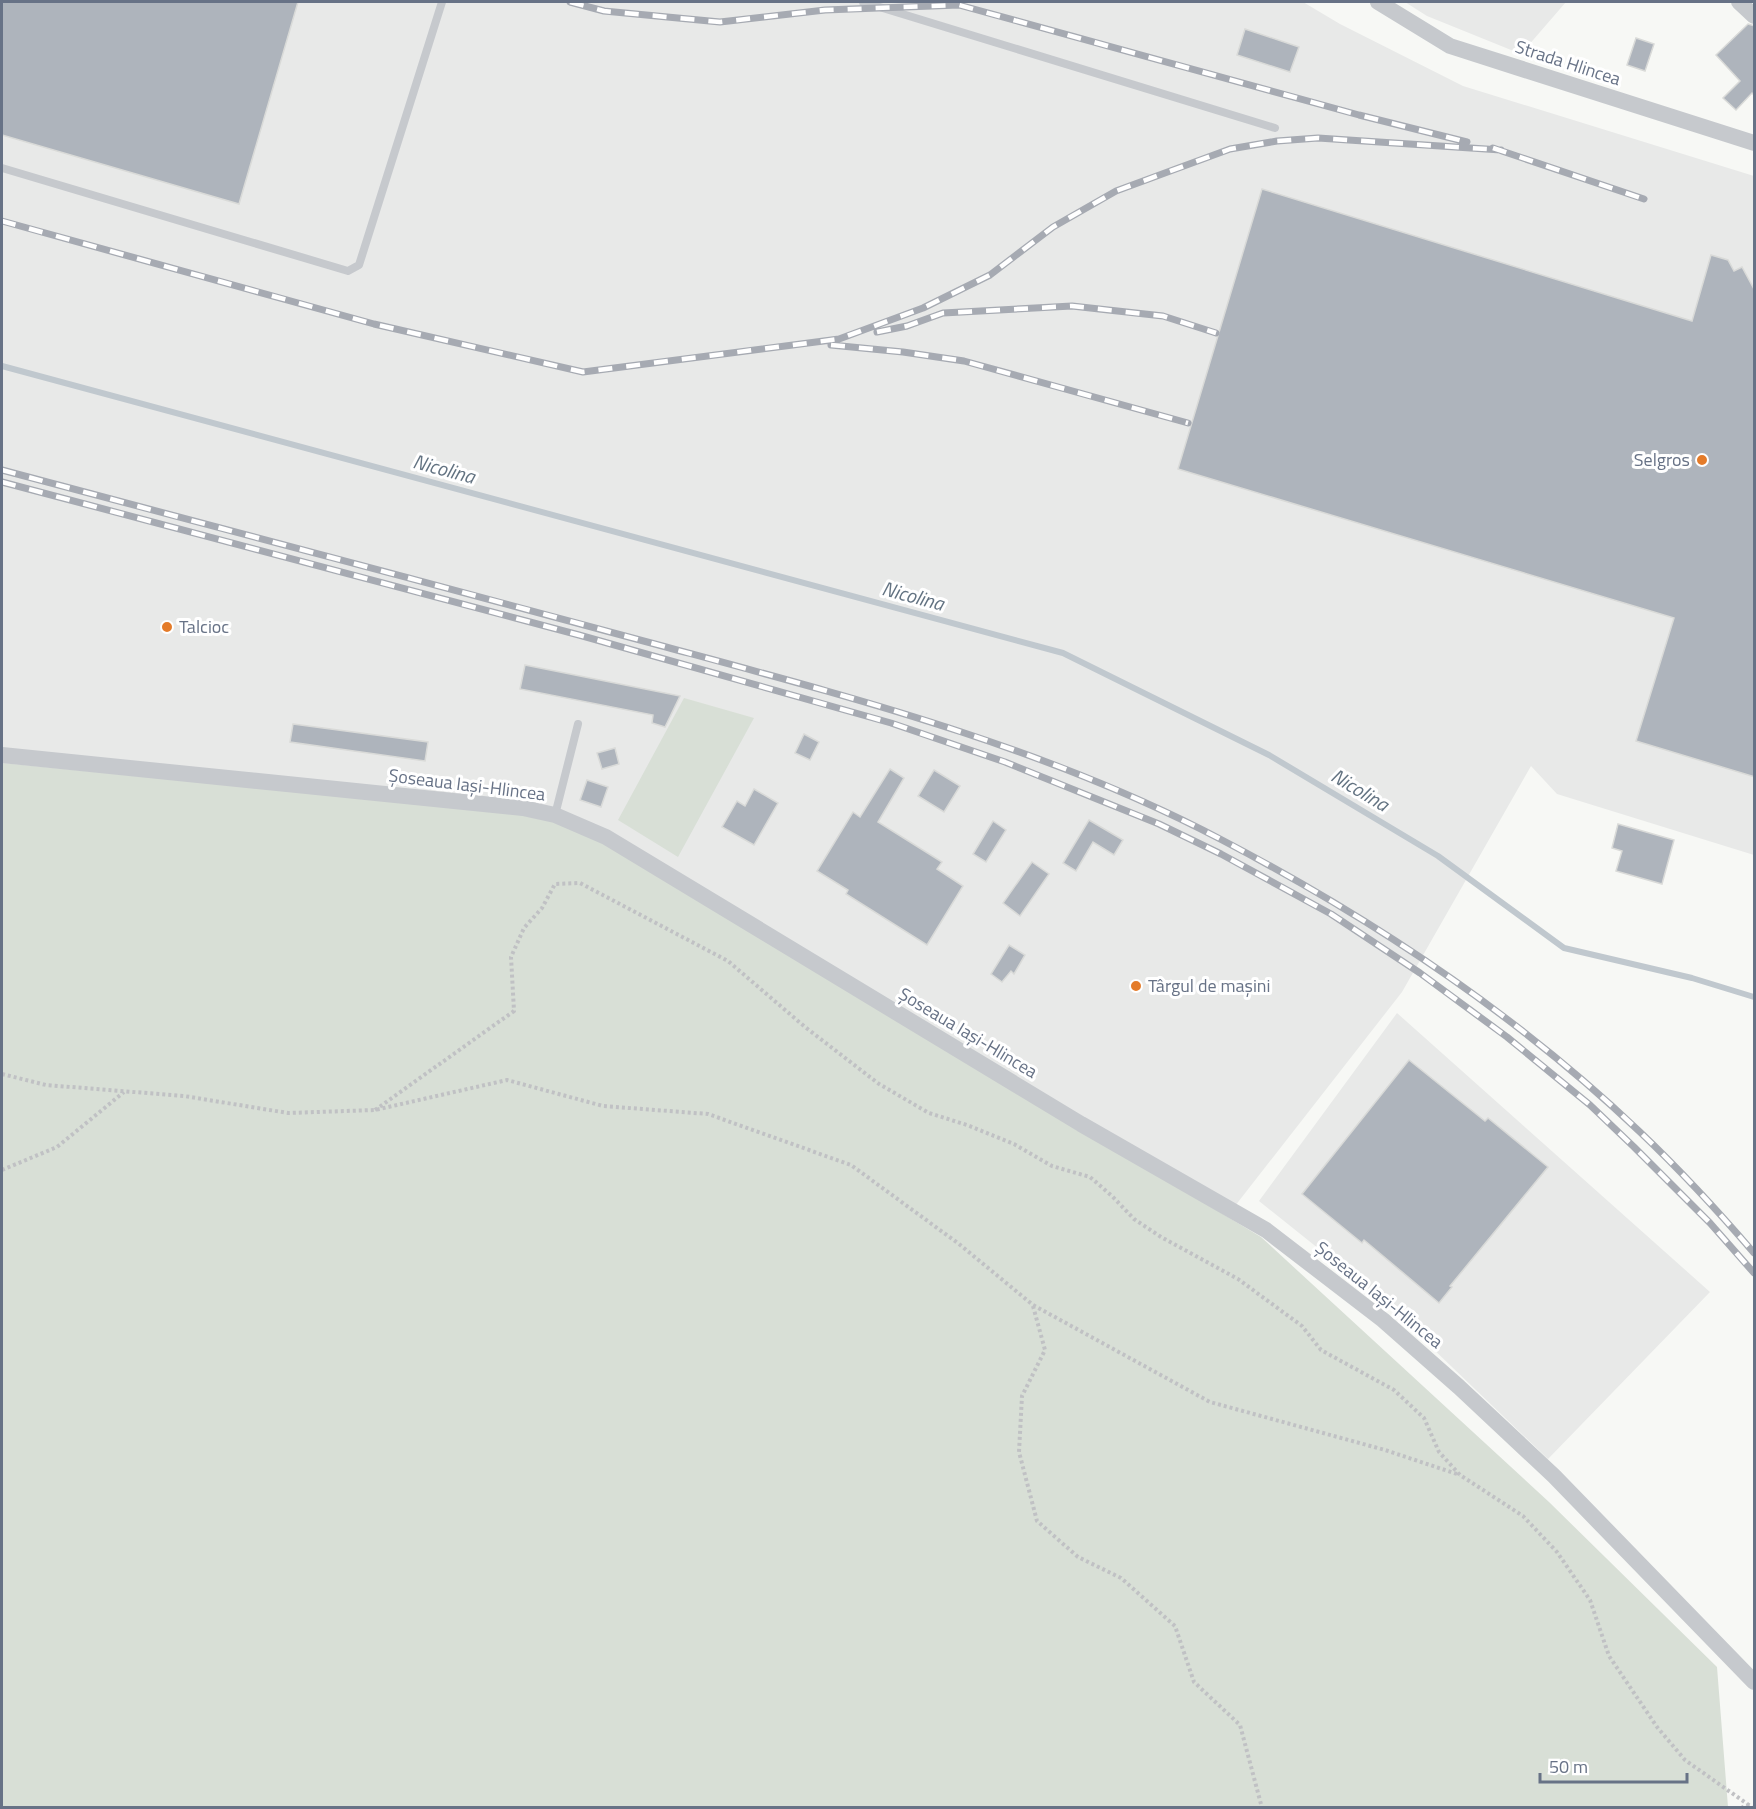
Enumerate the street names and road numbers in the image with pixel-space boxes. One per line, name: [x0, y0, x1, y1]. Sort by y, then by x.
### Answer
street label: Strada Hlincea: [1512, 33, 1624, 92]
street label: Șoseaua Iași-Hlincea: [387, 761, 547, 808]
street label: Șoseaua Iași-Hlincea: [894, 980, 1043, 1085]
street label: Șoseaua Iași-Hlincea: [1310, 1235, 1449, 1355]

